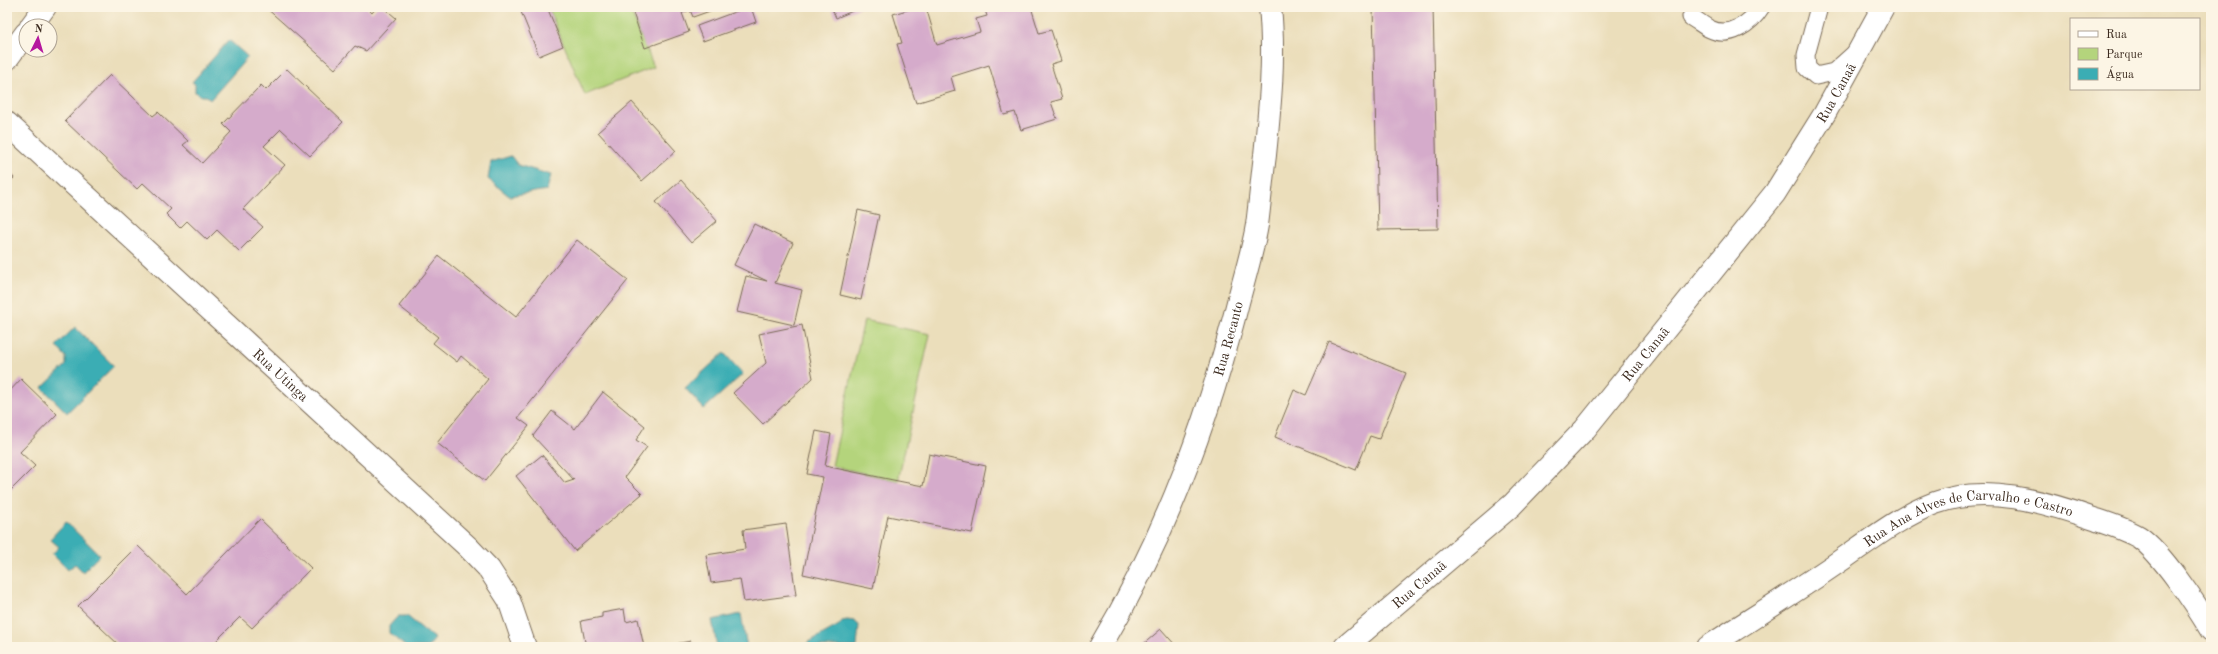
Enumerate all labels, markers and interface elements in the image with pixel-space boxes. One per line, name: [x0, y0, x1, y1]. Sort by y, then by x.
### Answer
north arrow: [18, 18, 58, 58]
legend: [2070, 18, 2200, 90]
text: N: [34, 24, 44, 35]
text: Rua: [2106, 29, 2127, 41]
text: Parque: [2106, 49, 2143, 61]
street label: Rua Canaã: [1815, 61, 1859, 126]
text: Água: [2106, 66, 2134, 81]
street label: Rua Recanto: [1212, 300, 1246, 378]
street label: Rua Canaã: [1620, 324, 1672, 385]
street label: Rua Utinga: [250, 347, 311, 404]
street label: Rua Ana Alves de Carvalho e Castro: [1862, 489, 2075, 550]
street label: Rua Canaã: [1390, 558, 1449, 612]

